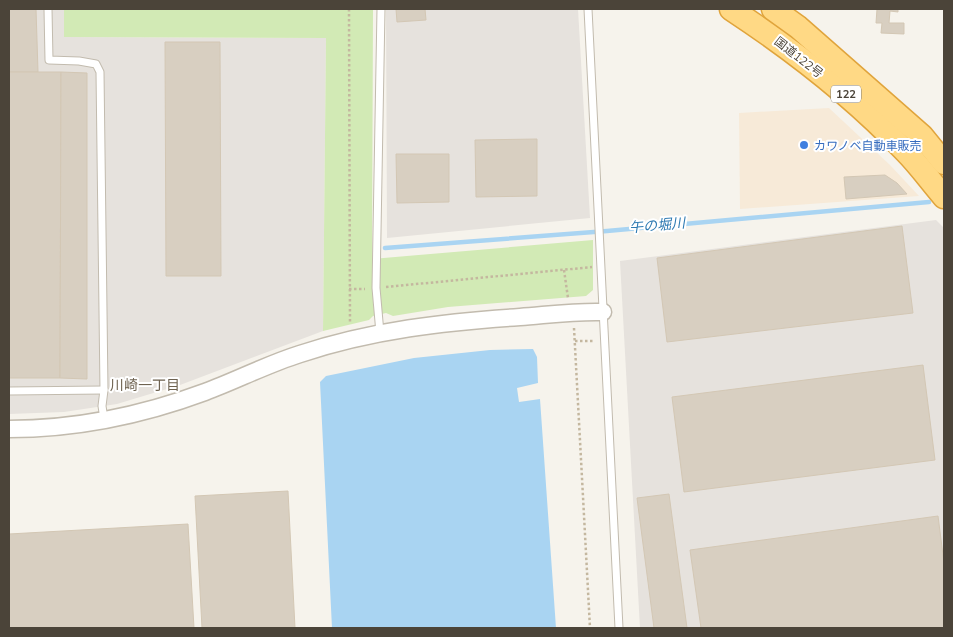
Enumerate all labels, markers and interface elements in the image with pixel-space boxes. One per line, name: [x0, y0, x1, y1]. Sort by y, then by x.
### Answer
street label: 国道122号: [772, 33, 826, 81]
road number: 122: [831, 86, 861, 102]
place label: カワノベ自動車販売: [814, 138, 921, 153]
marker: カワノベ自動車販売: [798, 139, 810, 151]
water label: 午の堀川: [628, 213, 688, 236]
district label: 川崎一丁目: [110, 376, 180, 394]

